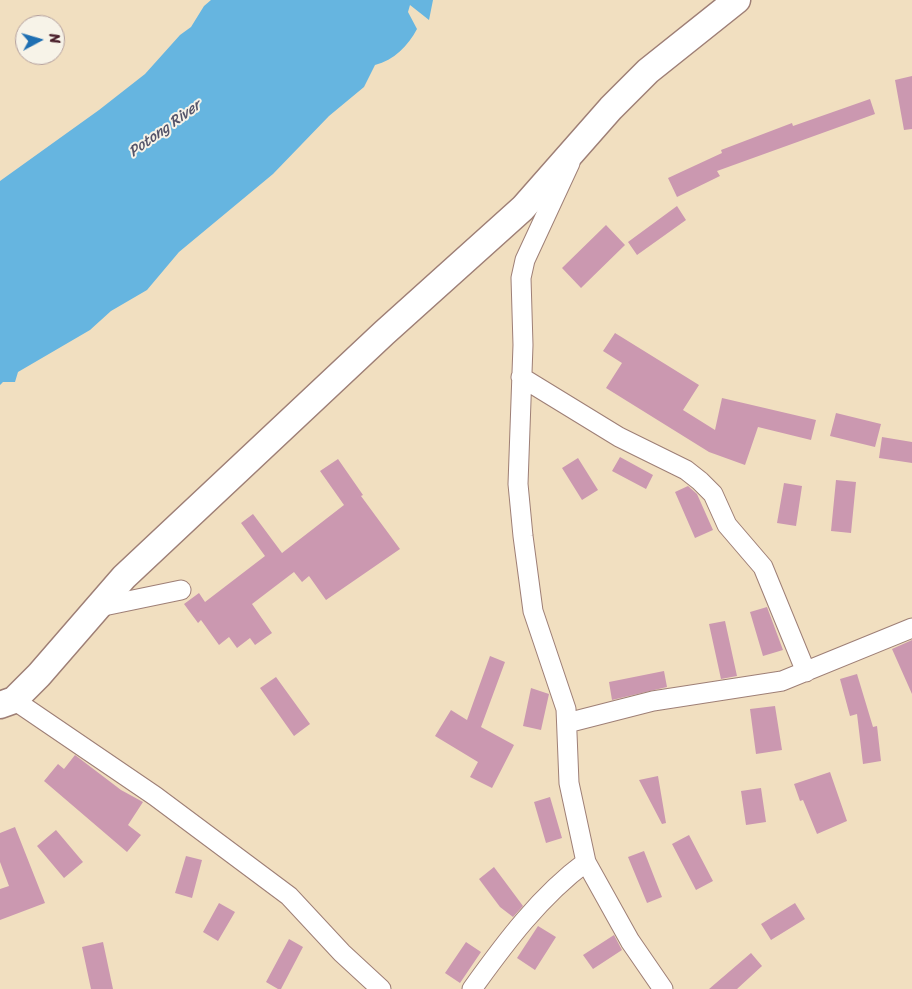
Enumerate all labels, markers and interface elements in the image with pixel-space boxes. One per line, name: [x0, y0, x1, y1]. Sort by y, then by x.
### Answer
north arrow: [15, 15, 65, 65]
text: N: [41, 32, 67, 45]
water label: Potong River: [126, 97, 204, 161]

